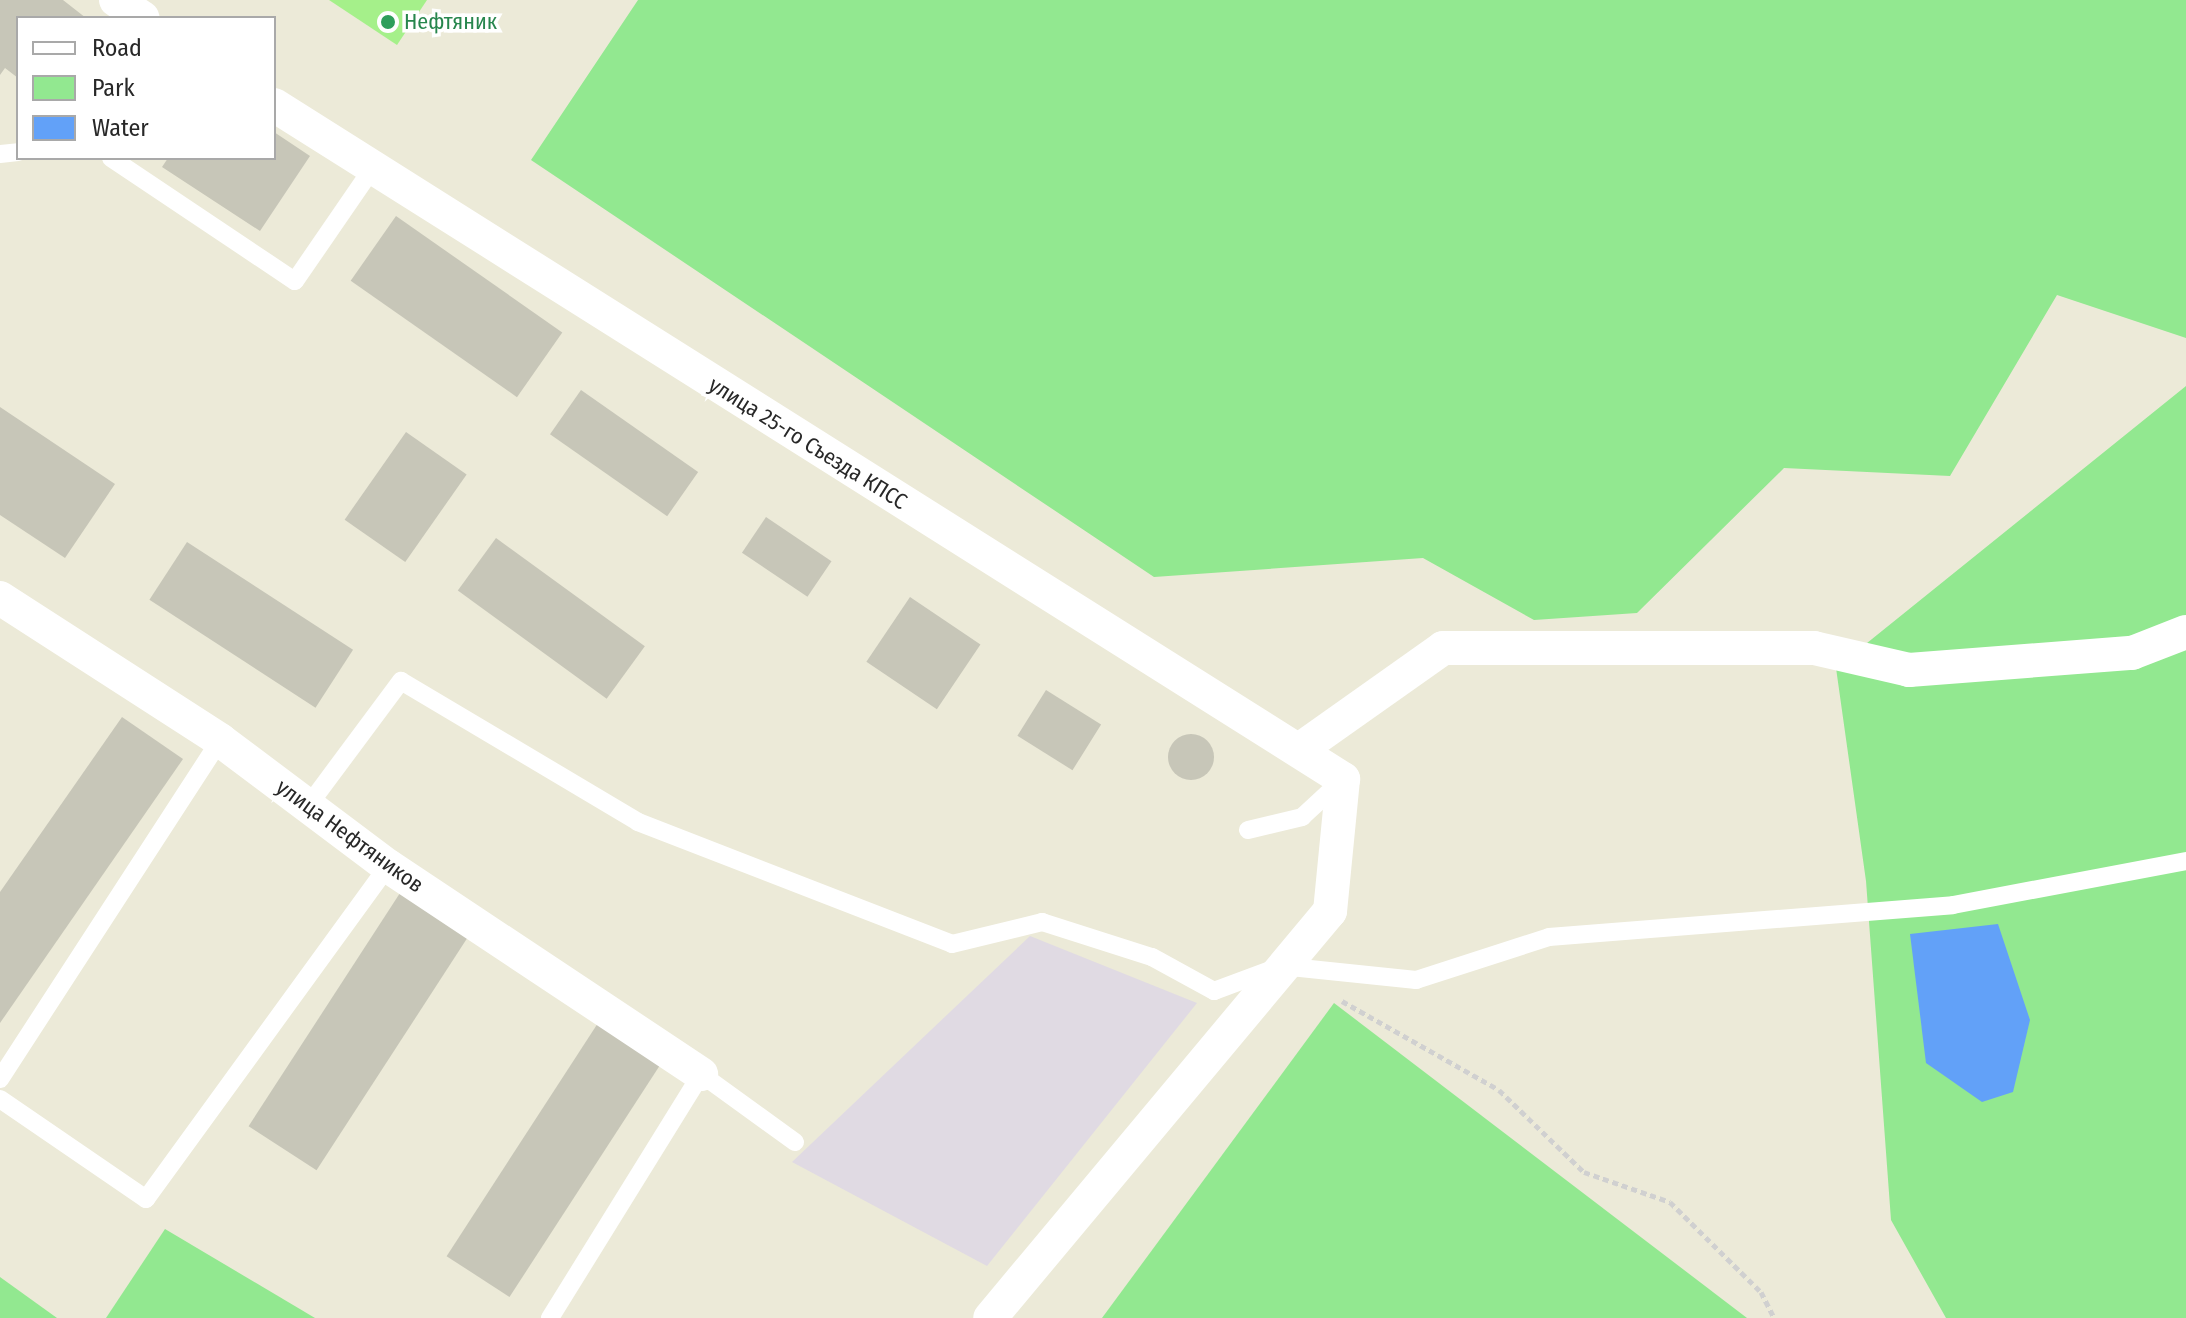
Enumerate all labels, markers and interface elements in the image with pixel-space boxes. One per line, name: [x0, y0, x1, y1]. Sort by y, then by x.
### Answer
place label: Нефтяник: [404, 9, 497, 35]
marker: Нефтяник: [379, 13, 397, 31]
legend: [16, 16, 276, 160]
text: Road: [92, 34, 142, 62]
text: Park: [92, 74, 135, 102]
text: Water: [92, 114, 149, 142]
street label: улица 25-го Съезда КПСС: [704, 371, 912, 515]
street label: улица Нефтяников: [271, 774, 429, 898]

